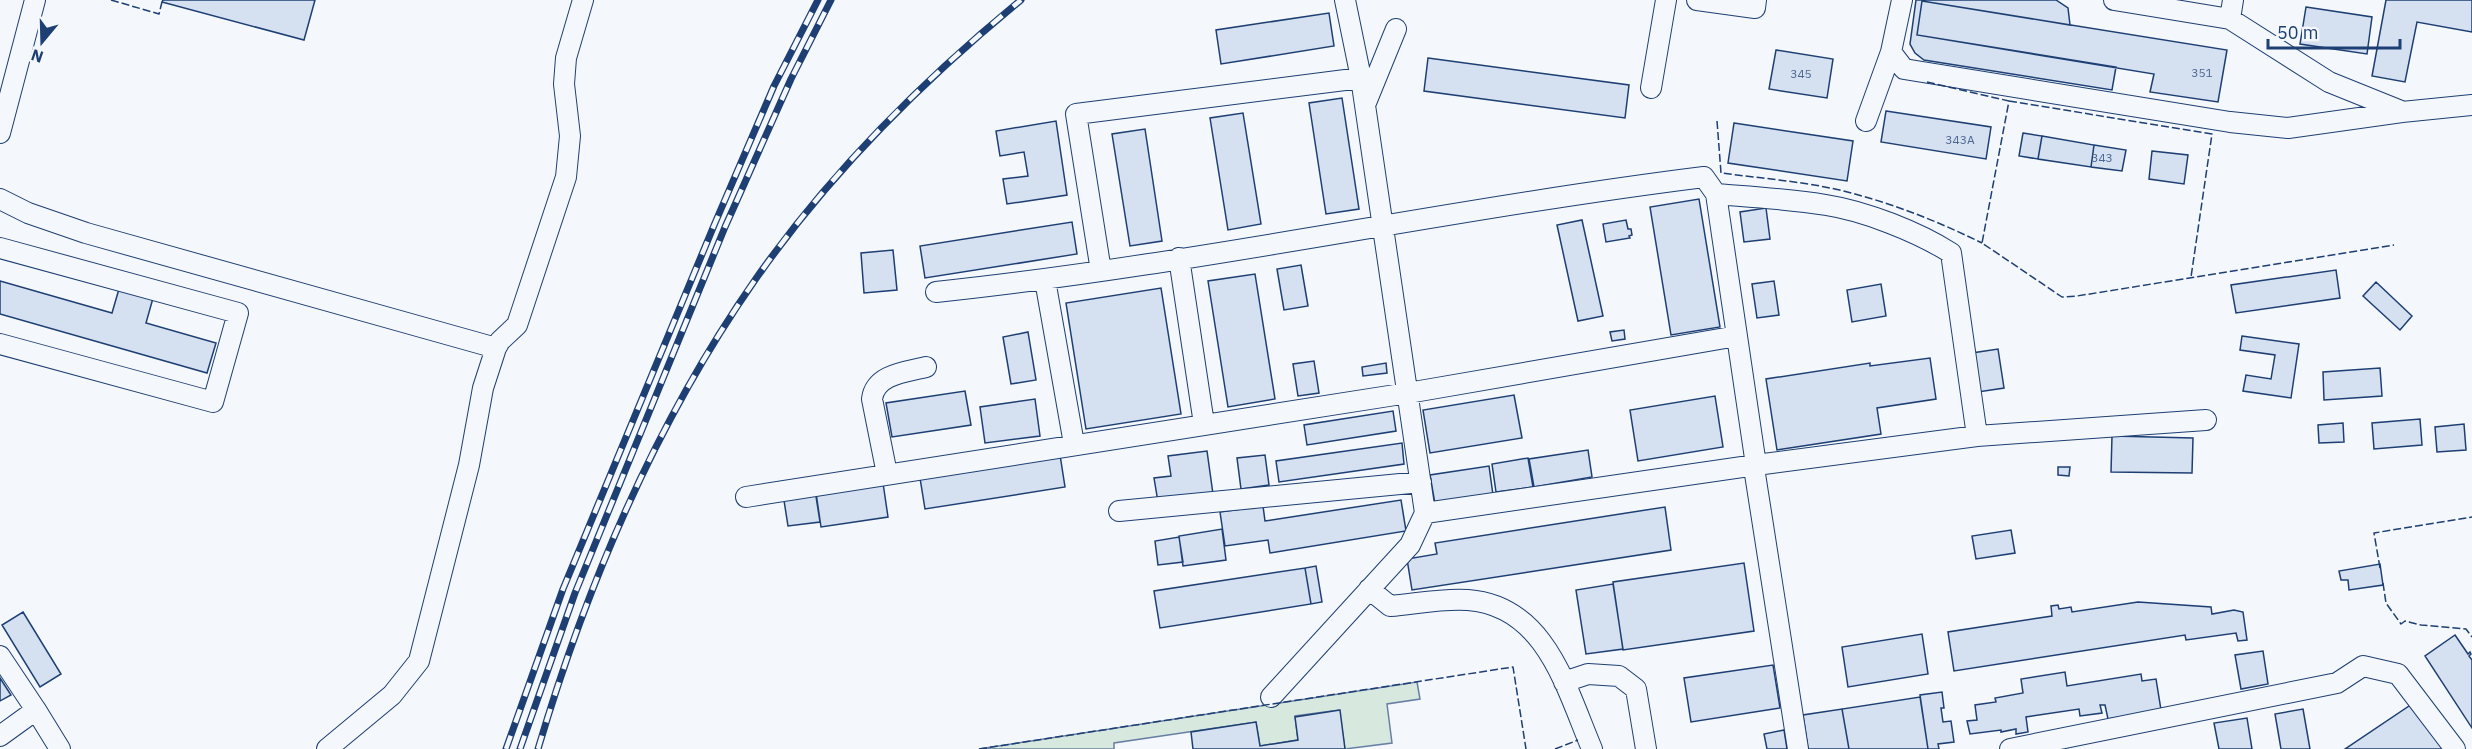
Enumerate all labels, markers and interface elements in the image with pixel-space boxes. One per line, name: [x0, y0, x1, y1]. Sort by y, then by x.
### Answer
north arrow: [12, 12, 72, 72]
scale bar: [2268, 12, 2400, 50]
text: 50 m: [2277, 21, 2319, 44]
text: N: [28, 45, 46, 68]
house number: 351: [2191, 65, 2213, 80]
house number: 345: [1790, 66, 1812, 81]
house number: 343A: [1945, 132, 1975, 147]
house number: 343: [2091, 150, 2113, 165]

